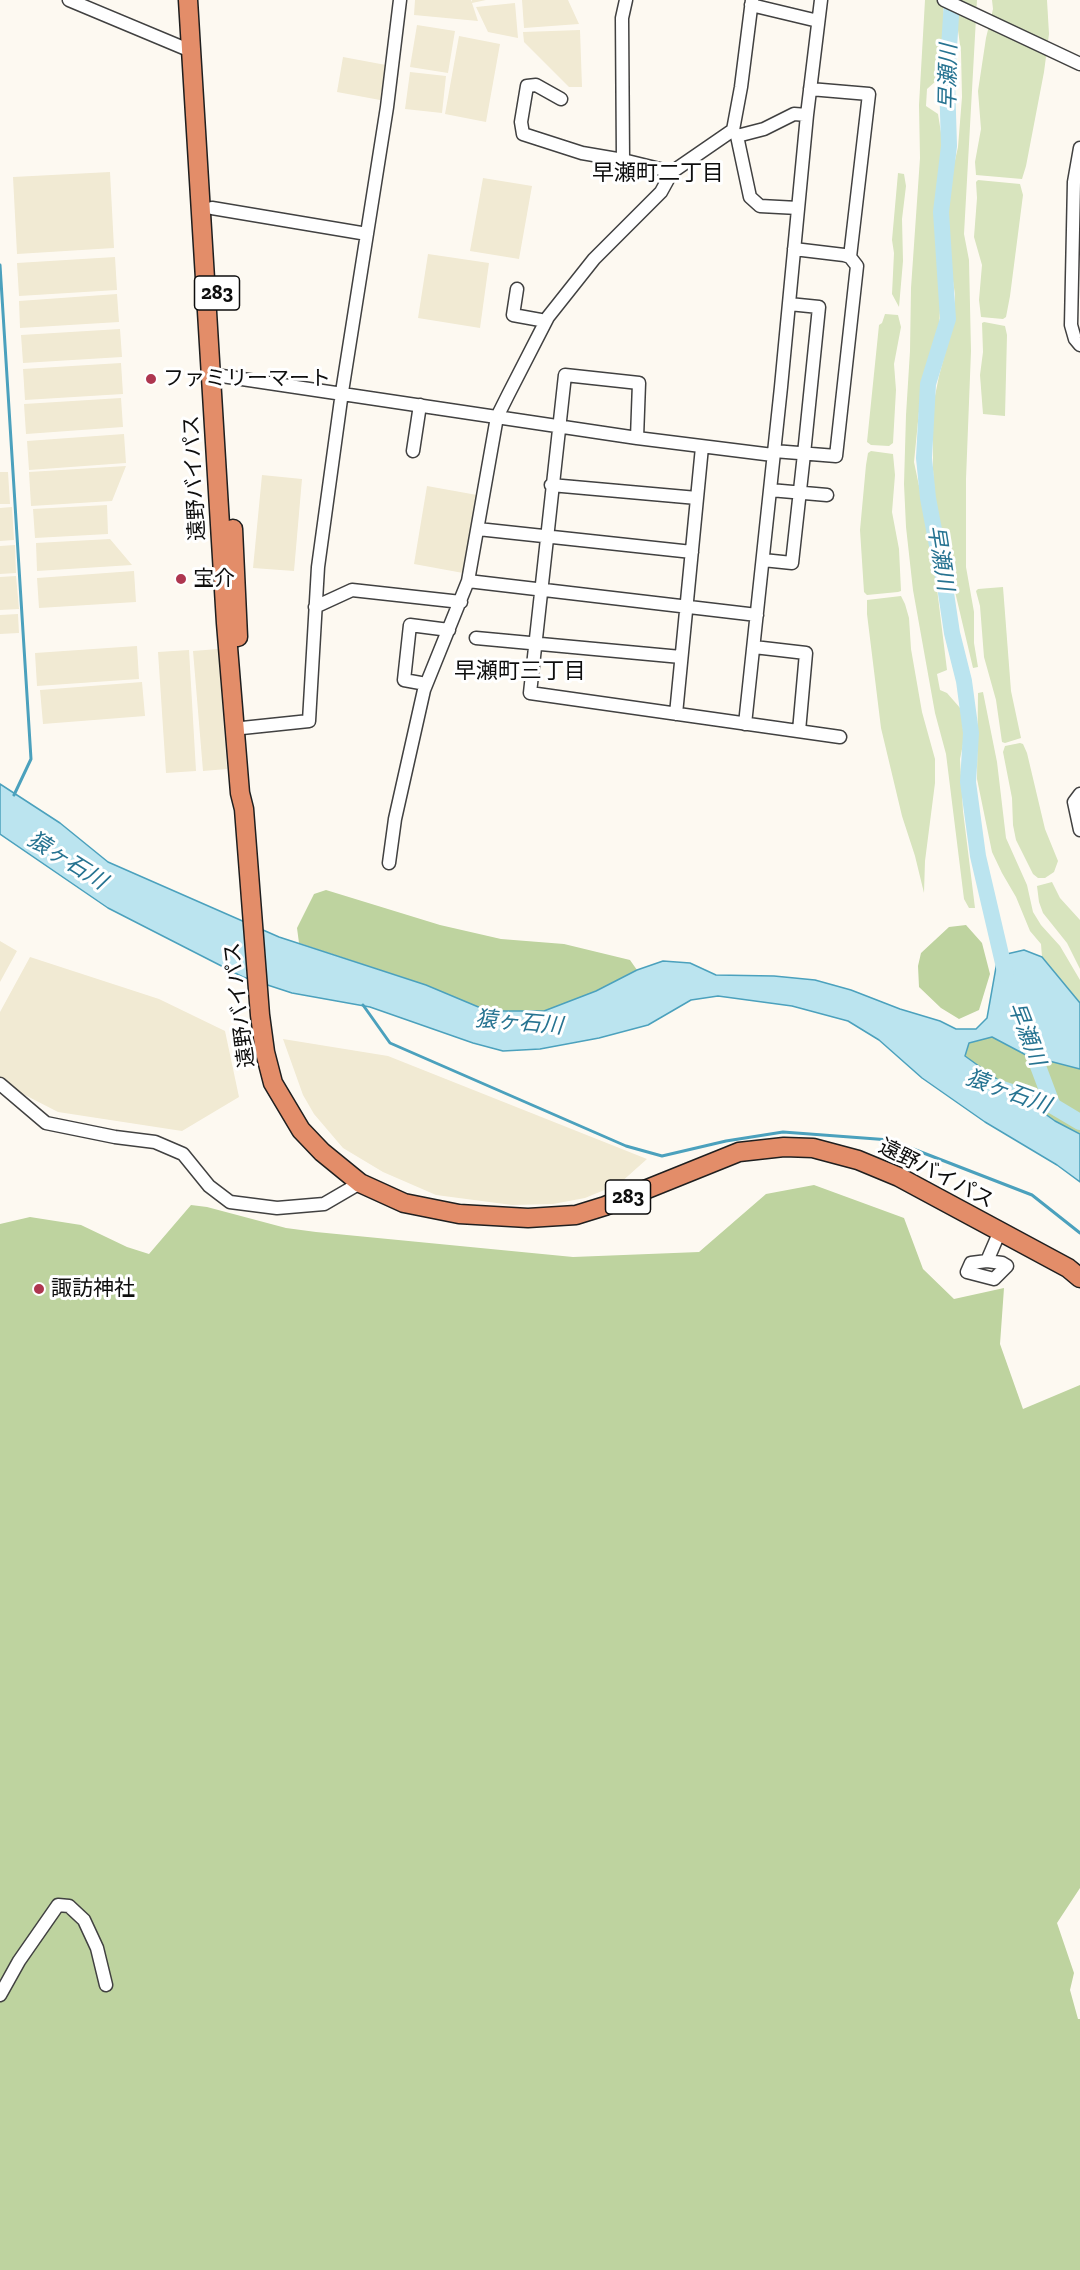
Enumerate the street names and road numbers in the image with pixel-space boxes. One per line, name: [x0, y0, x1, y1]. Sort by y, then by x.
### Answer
road number: 283: [194, 276, 240, 310]
street label: 遠野バイパス: [179, 414, 211, 542]
street label: 遠野バイパス: [220, 941, 260, 1069]
street label: 遠野バイパス: [874, 1134, 998, 1214]
road number: 283: [606, 1180, 650, 1214]

